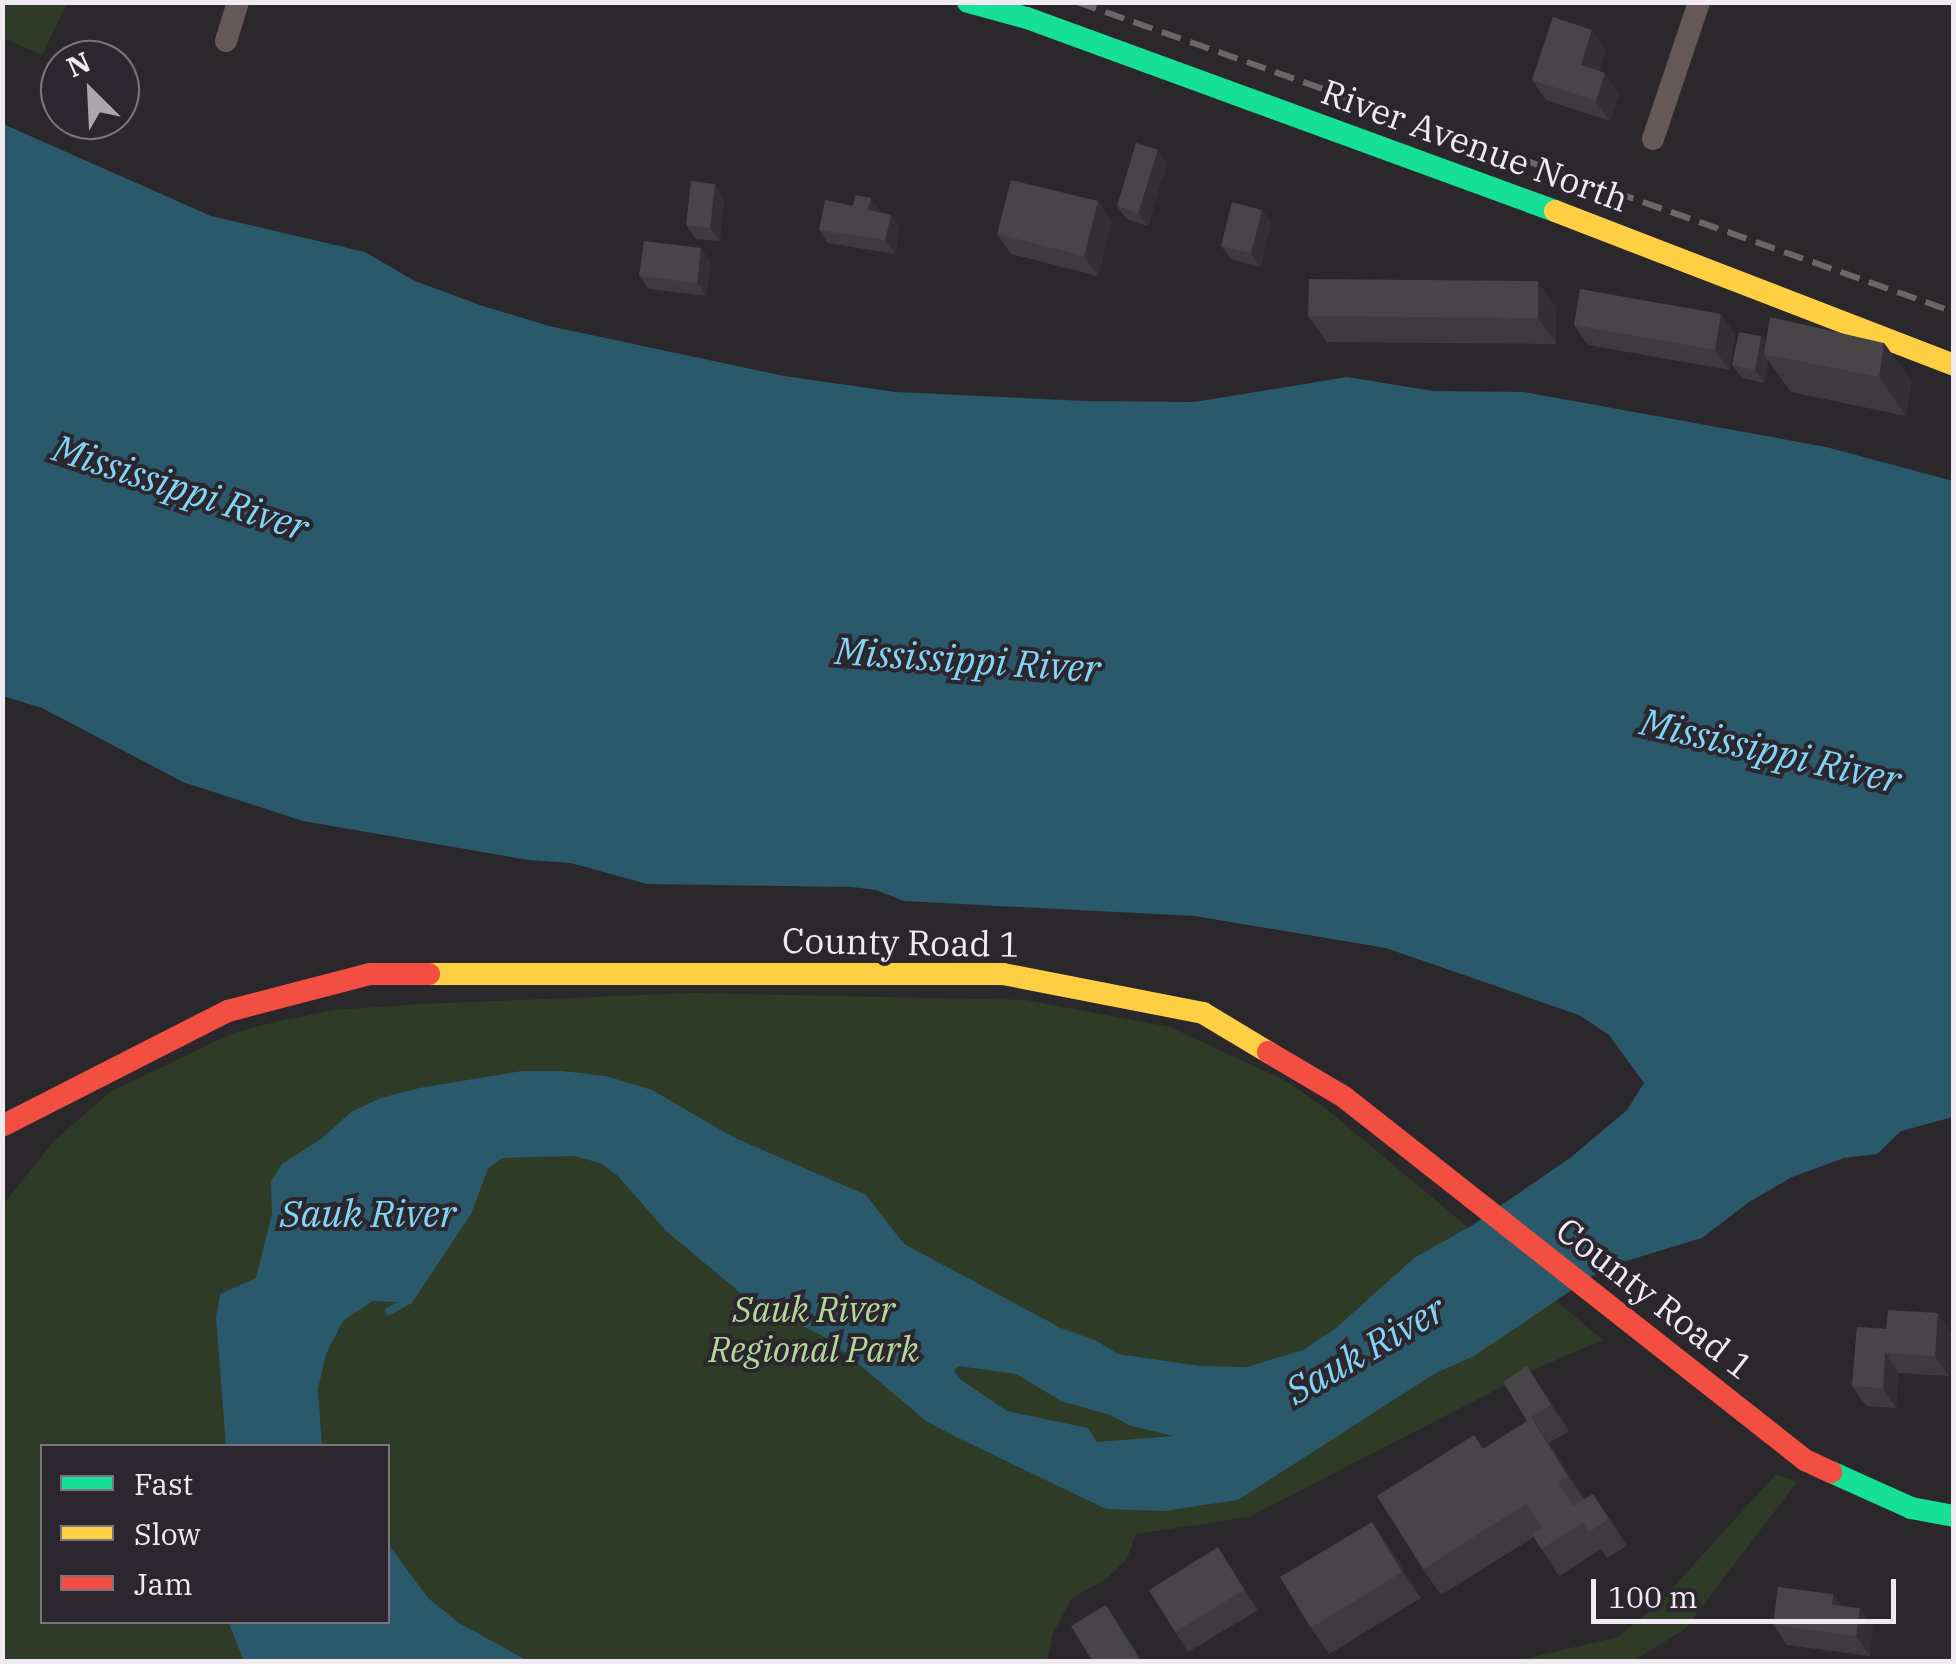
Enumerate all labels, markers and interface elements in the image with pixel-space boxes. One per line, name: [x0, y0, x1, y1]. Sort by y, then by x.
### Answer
north arrow: [40, 40, 140, 140]
text: N: [61, 43, 96, 85]
street label: River Avenue North: [1316, 70, 1634, 220]
water label: Mississippi River: [47, 424, 315, 550]
water label: Mississippi River: [834, 627, 1102, 691]
water label: Mississippi River: [1636, 698, 1906, 802]
street label: County Road 1: [782, 919, 1020, 965]
water label: Sauk River: [280, 1190, 456, 1236]
street label: County Road 1: [1548, 1208, 1762, 1388]
water label: Sauk River: [1277, 1285, 1453, 1413]
park label: Sauk River Regional Park: [709, 1288, 919, 1370]
legend: [40, 1444, 390, 1624]
text: Fast: [134, 1464, 193, 1503]
text: Slow: [134, 1514, 201, 1553]
scale bar: [1596, 1559, 1901, 1621]
text: Jam: [134, 1564, 193, 1603]
text: 100 m: [1608, 1577, 1698, 1616]

